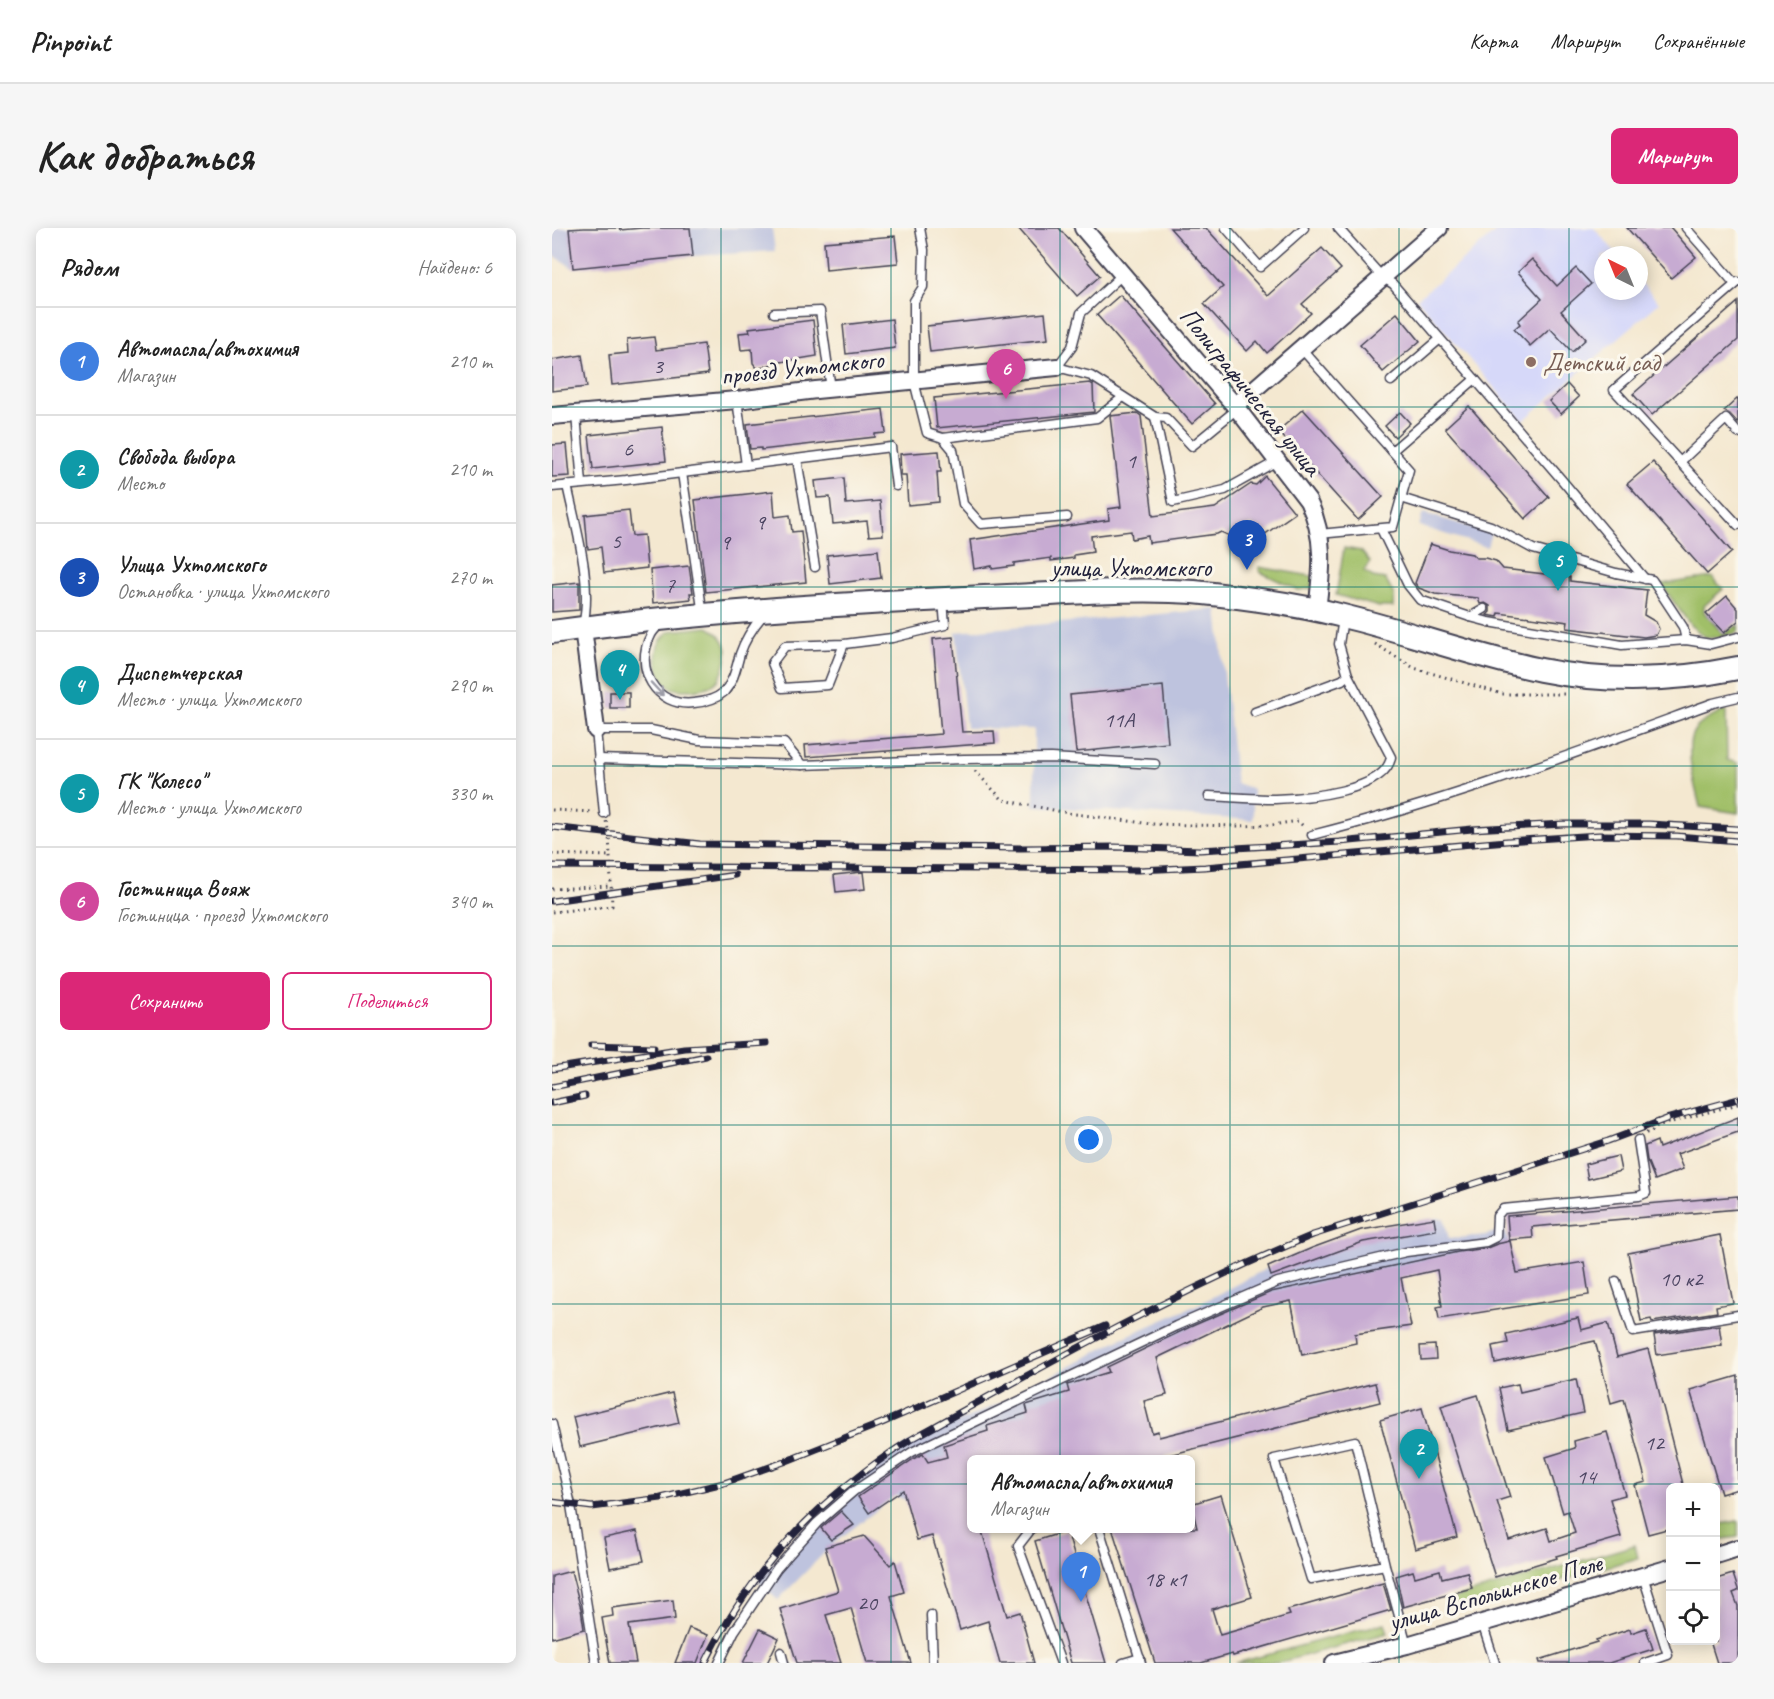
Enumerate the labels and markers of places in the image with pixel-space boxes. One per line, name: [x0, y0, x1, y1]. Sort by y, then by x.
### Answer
place label: Детский сад: [1543, 346, 1662, 379]
pin: 6: [986, 350, 1026, 399]
marker: Детский сад: [1524, 355, 1538, 369]
pin: 3: [1228, 520, 1266, 570]
pin: 5: [1538, 542, 1578, 591]
pin: 4: [600, 650, 640, 700]
pin: 2: [1400, 1430, 1438, 1479]
pin: 1: [1062, 1552, 1100, 1602]

